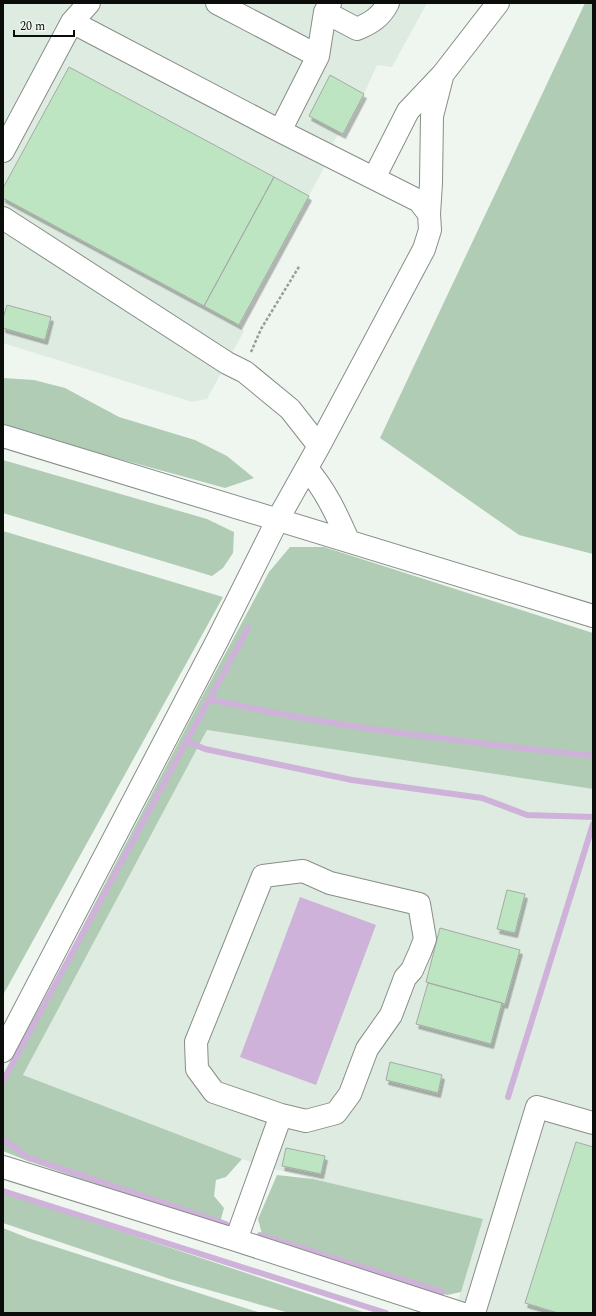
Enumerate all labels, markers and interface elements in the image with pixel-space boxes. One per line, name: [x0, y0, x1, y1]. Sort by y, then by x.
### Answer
scale bar: [14, 12, 74, 38]
text: 20 m: [20, 17, 45, 36]

